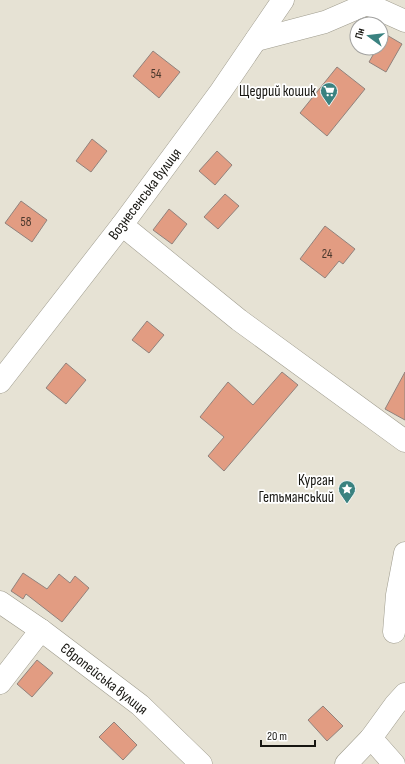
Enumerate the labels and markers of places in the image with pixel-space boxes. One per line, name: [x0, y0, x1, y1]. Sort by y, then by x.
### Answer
supermarket icon: Щедрий кошик: [319, 81, 339, 106]
place label: Щедрий кошик: [239, 82, 316, 101]
place label: Курган Гетьманський: [258, 471, 334, 507]
place icon: Курган Гетьманський: [337, 479, 357, 504]

